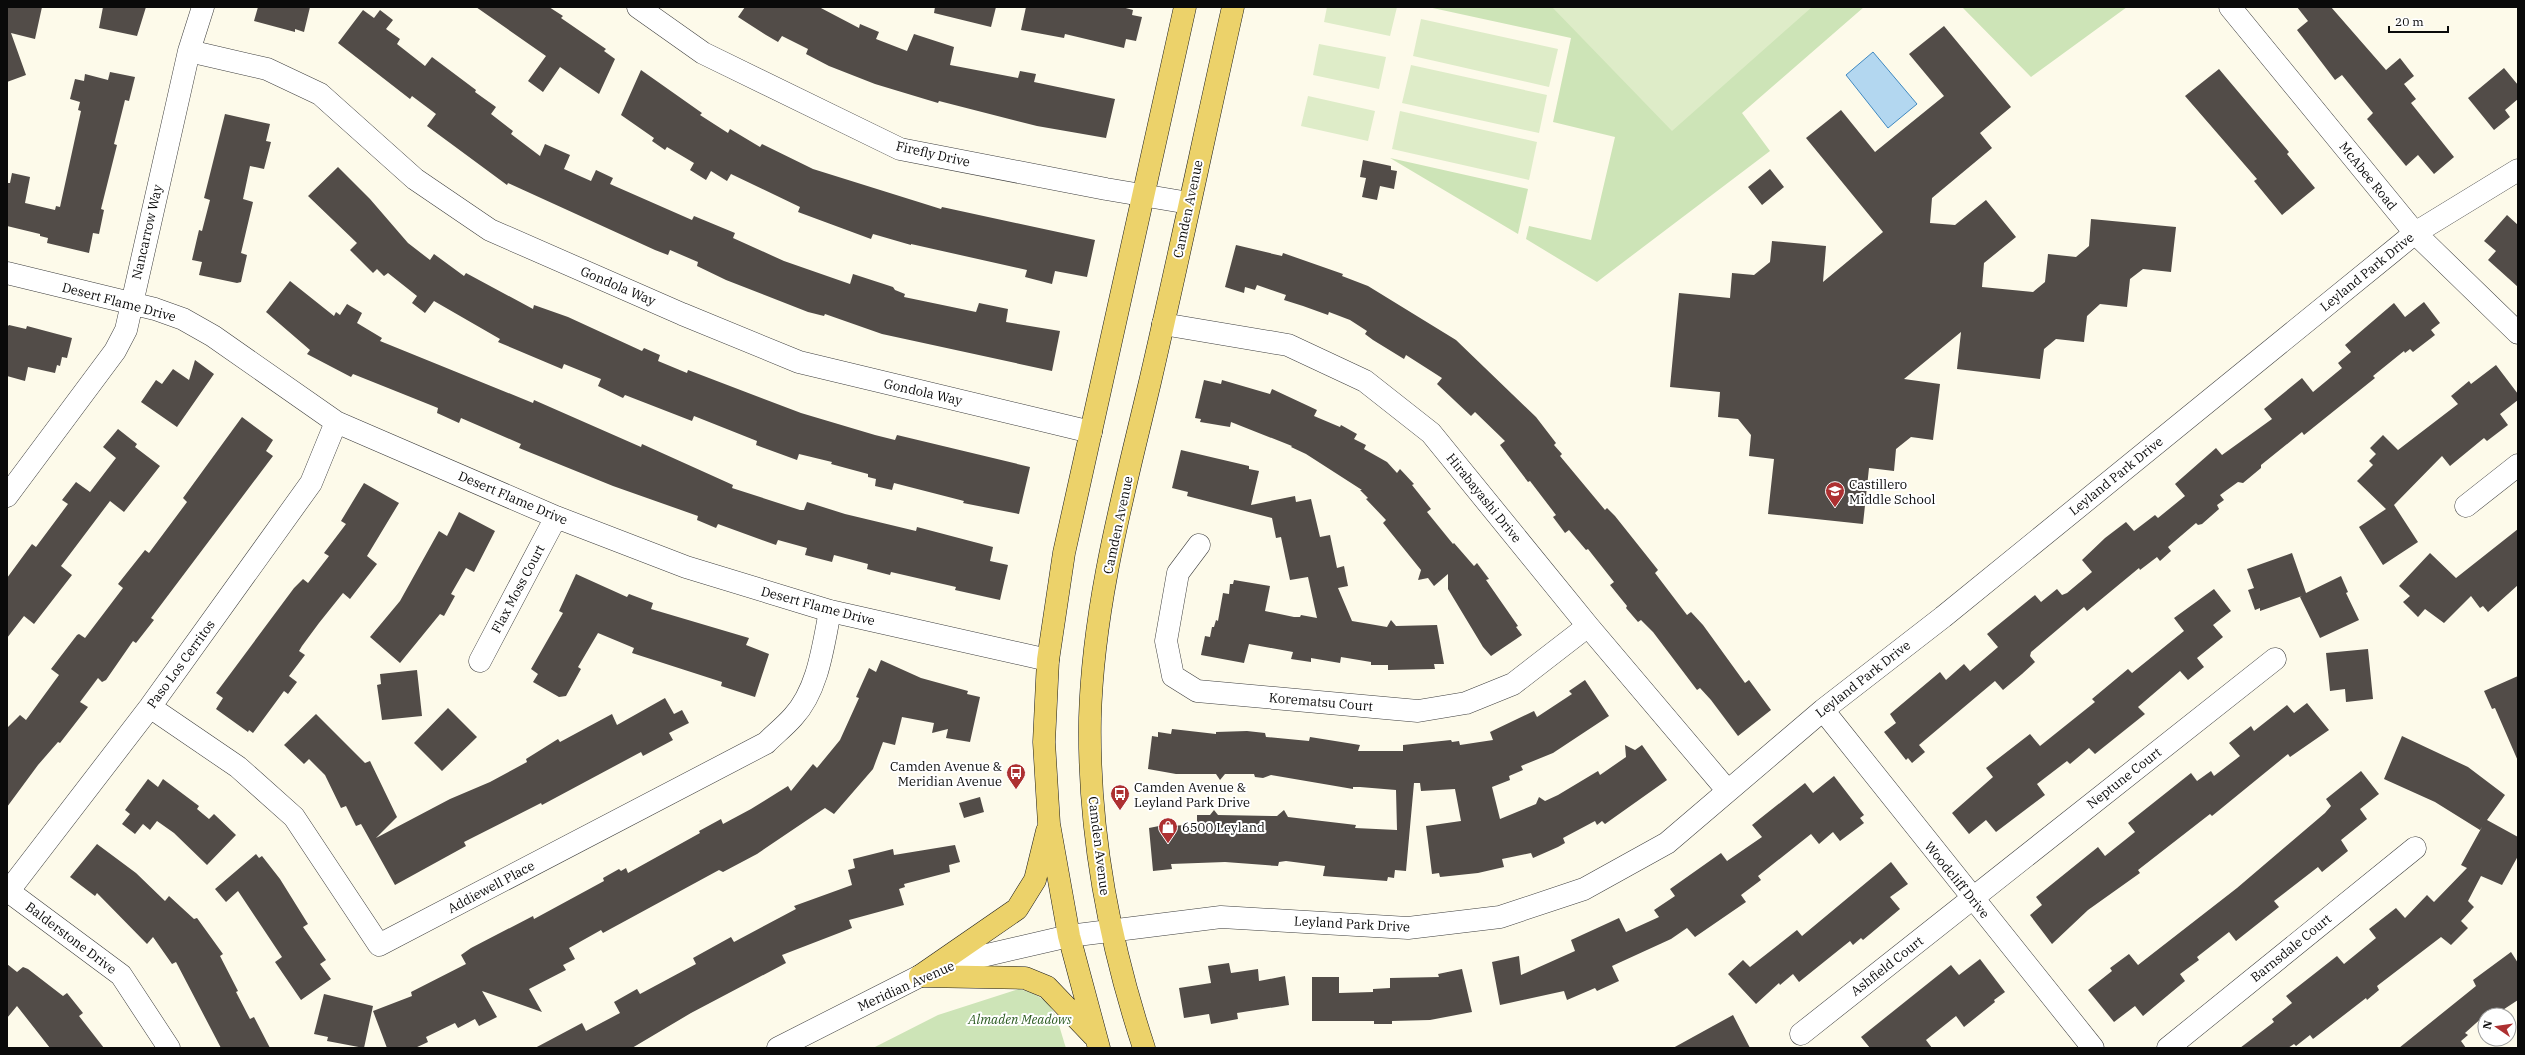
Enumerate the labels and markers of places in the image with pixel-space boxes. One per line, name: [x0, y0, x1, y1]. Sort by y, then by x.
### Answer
place label: Castillero Middle School: [1849, 476, 1935, 508]
school or university icon: Castillero Middle School: [1824, 480, 1846, 508]
place label: Camden Avenue & Meridian Avenue: [890, 758, 1002, 790]
bus stop icon: Camden Avenue & Meridian Avenue: [1005, 762, 1027, 790]
place label: Camden Avenue & Leyland Park Drive: [1134, 779, 1250, 811]
bus stop icon: Camden Avenue & Leyland Park Drive: [1109, 783, 1131, 811]
shop icon: 6500 Leyland: [1157, 816, 1179, 844]
place label: 6500 Leyland: [1182, 819, 1265, 836]

